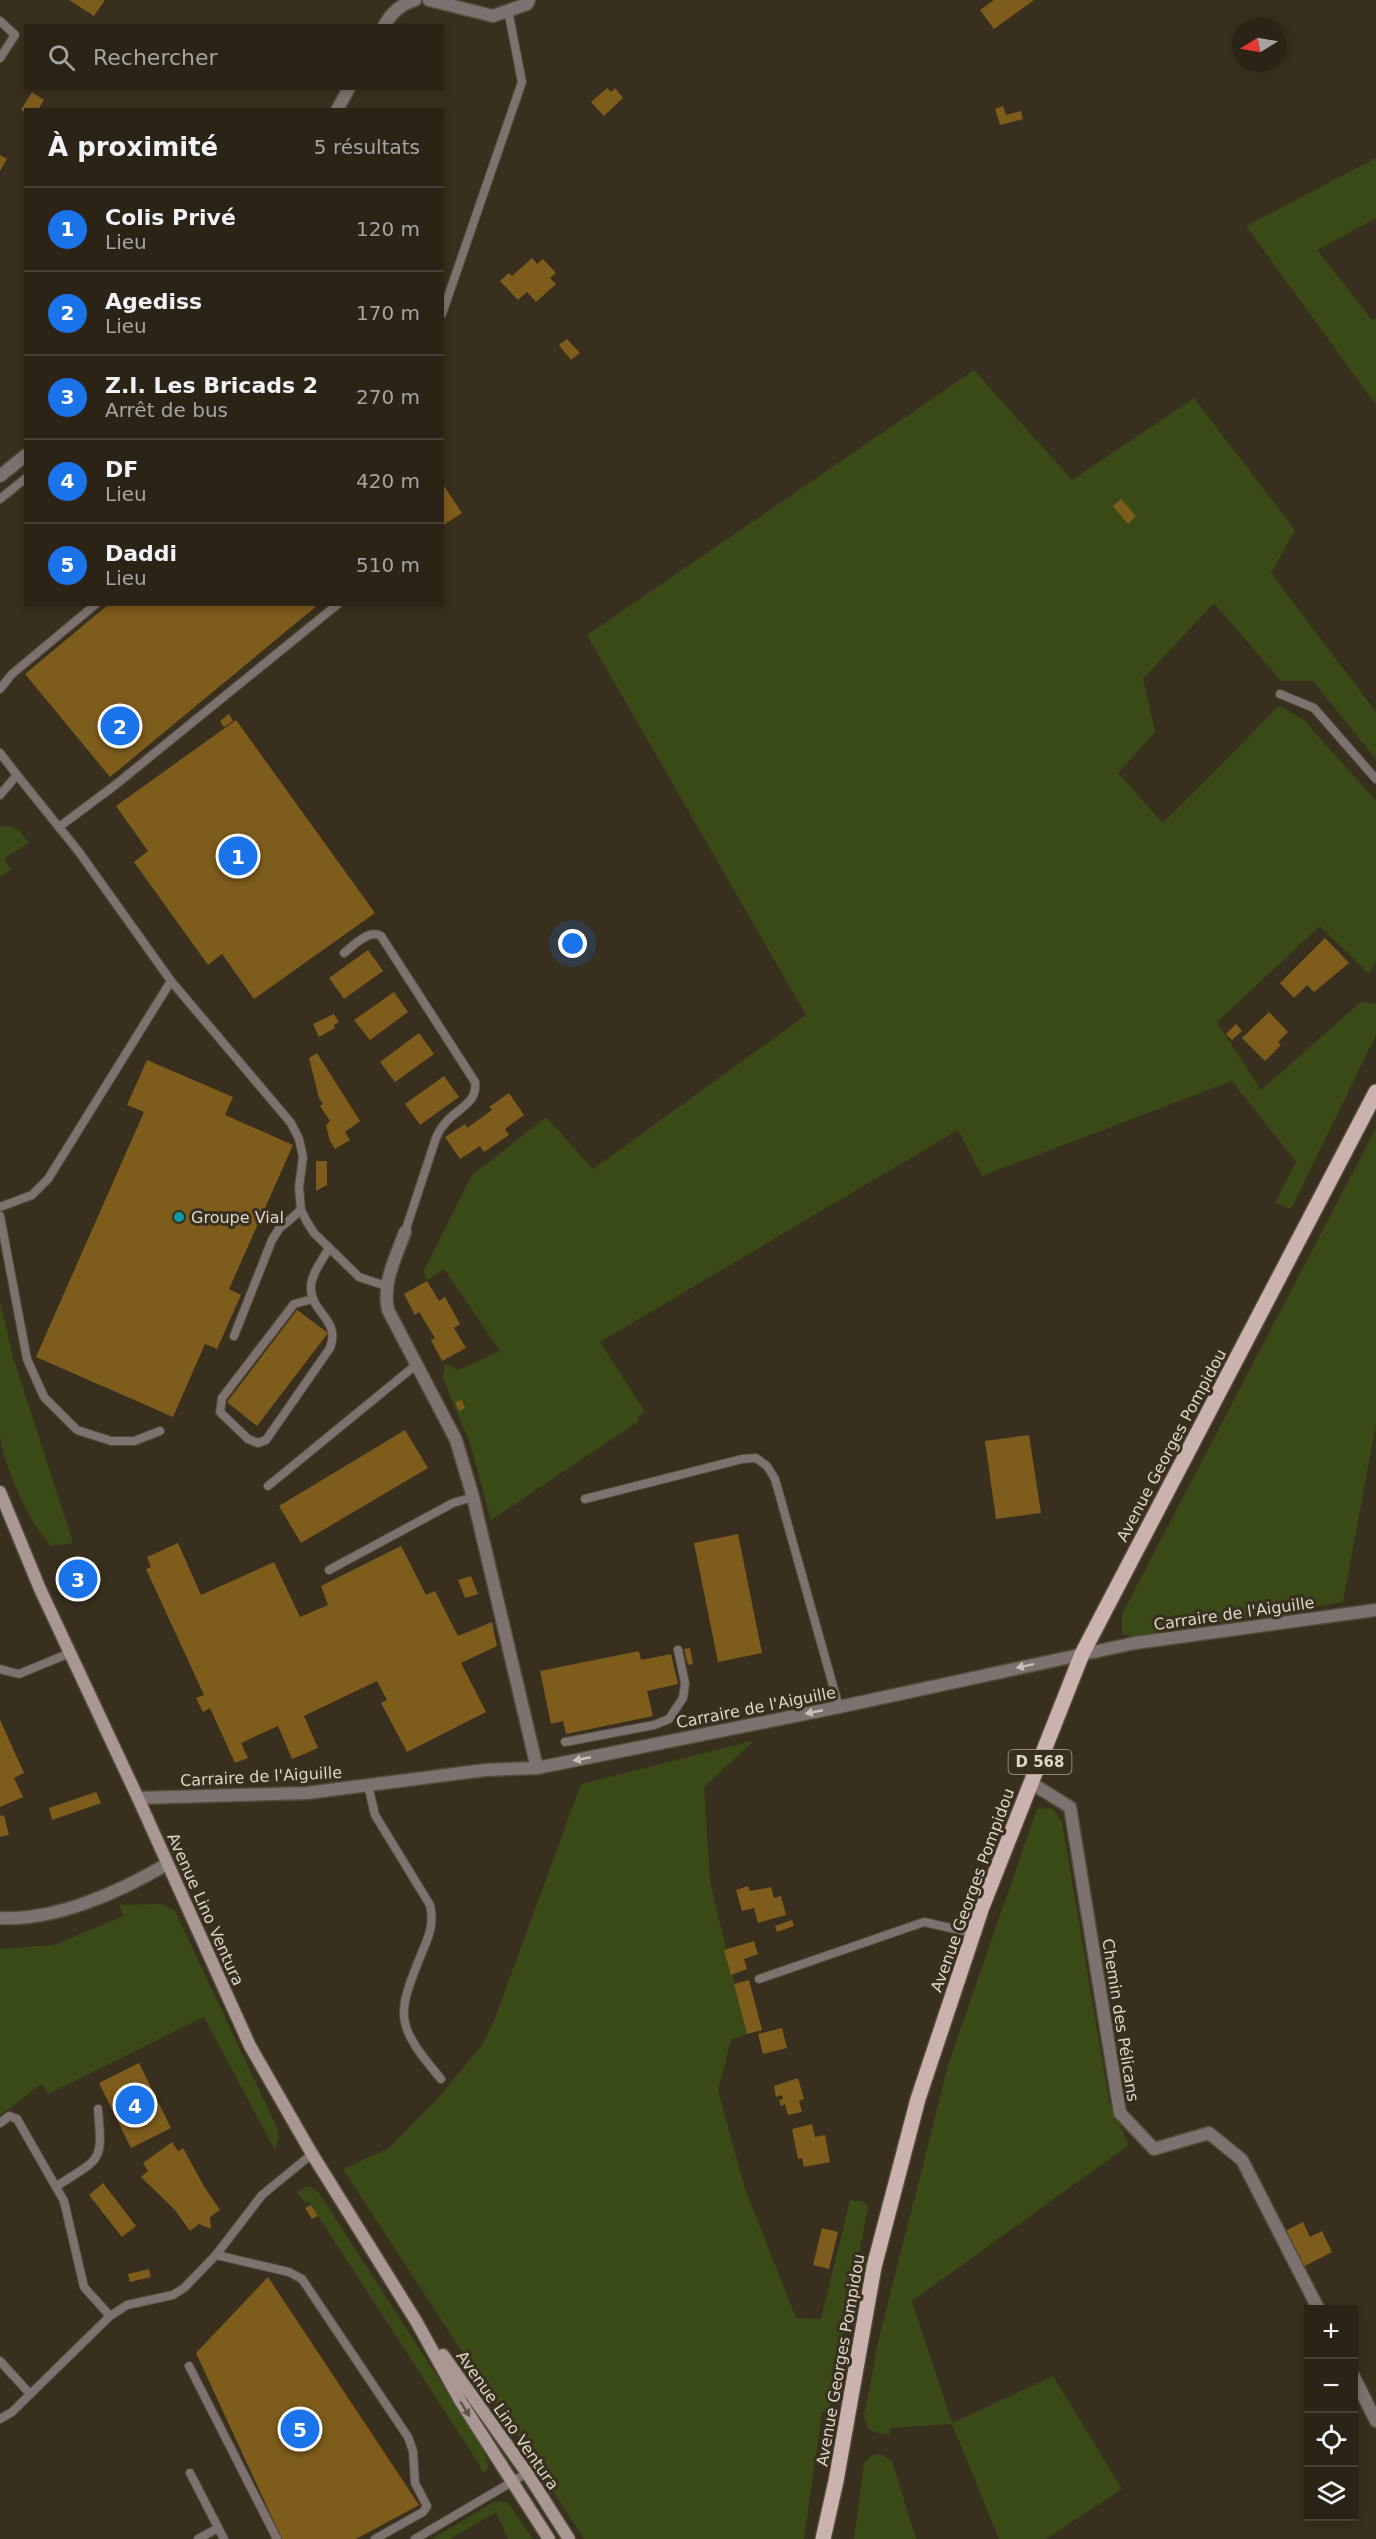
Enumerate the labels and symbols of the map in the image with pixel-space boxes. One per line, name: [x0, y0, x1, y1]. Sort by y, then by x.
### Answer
north arrow: [1232, 18, 1286, 72]
pin: 2: [100, 704, 140, 748]
pin: 1: [218, 834, 258, 878]
your location: [558, 929, 587, 958]
place label: Groupe Vial: [191, 1208, 284, 1227]
marker: Groupe Vial: [172, 1210, 186, 1224]
street label: Avenue Georges Pompidou: [1112, 1346, 1230, 1545]
pin: 3: [58, 1556, 98, 1602]
street label: Carraire de l'Aiguille: [1153, 1593, 1316, 1634]
one-way arrow: [1016, 1662, 1034, 1672]
street label: Carraire de l'Aiguille: [675, 1683, 837, 1732]
one-way arrow: [804, 1708, 823, 1717]
road number: D 568: [1008, 1750, 1072, 1774]
one-way arrow: [572, 1755, 591, 1764]
street label: Carraire de l'Aiguille: [180, 1763, 342, 1790]
street label: Avenue Georges Pompidou: [927, 1786, 1018, 1995]
street label: Avenue Lino Ventura: [163, 1830, 248, 1989]
street label: Chemin des Pélicans: [1098, 1937, 1143, 2103]
pin: 4: [116, 2082, 154, 2128]
street label: Avenue Georges Pompidou: [812, 2252, 869, 2468]
street label: Avenue Lino Ventura: [452, 2347, 563, 2493]
one-way arrow: [460, 2401, 471, 2417]
pin: 5: [280, 2406, 320, 2452]

